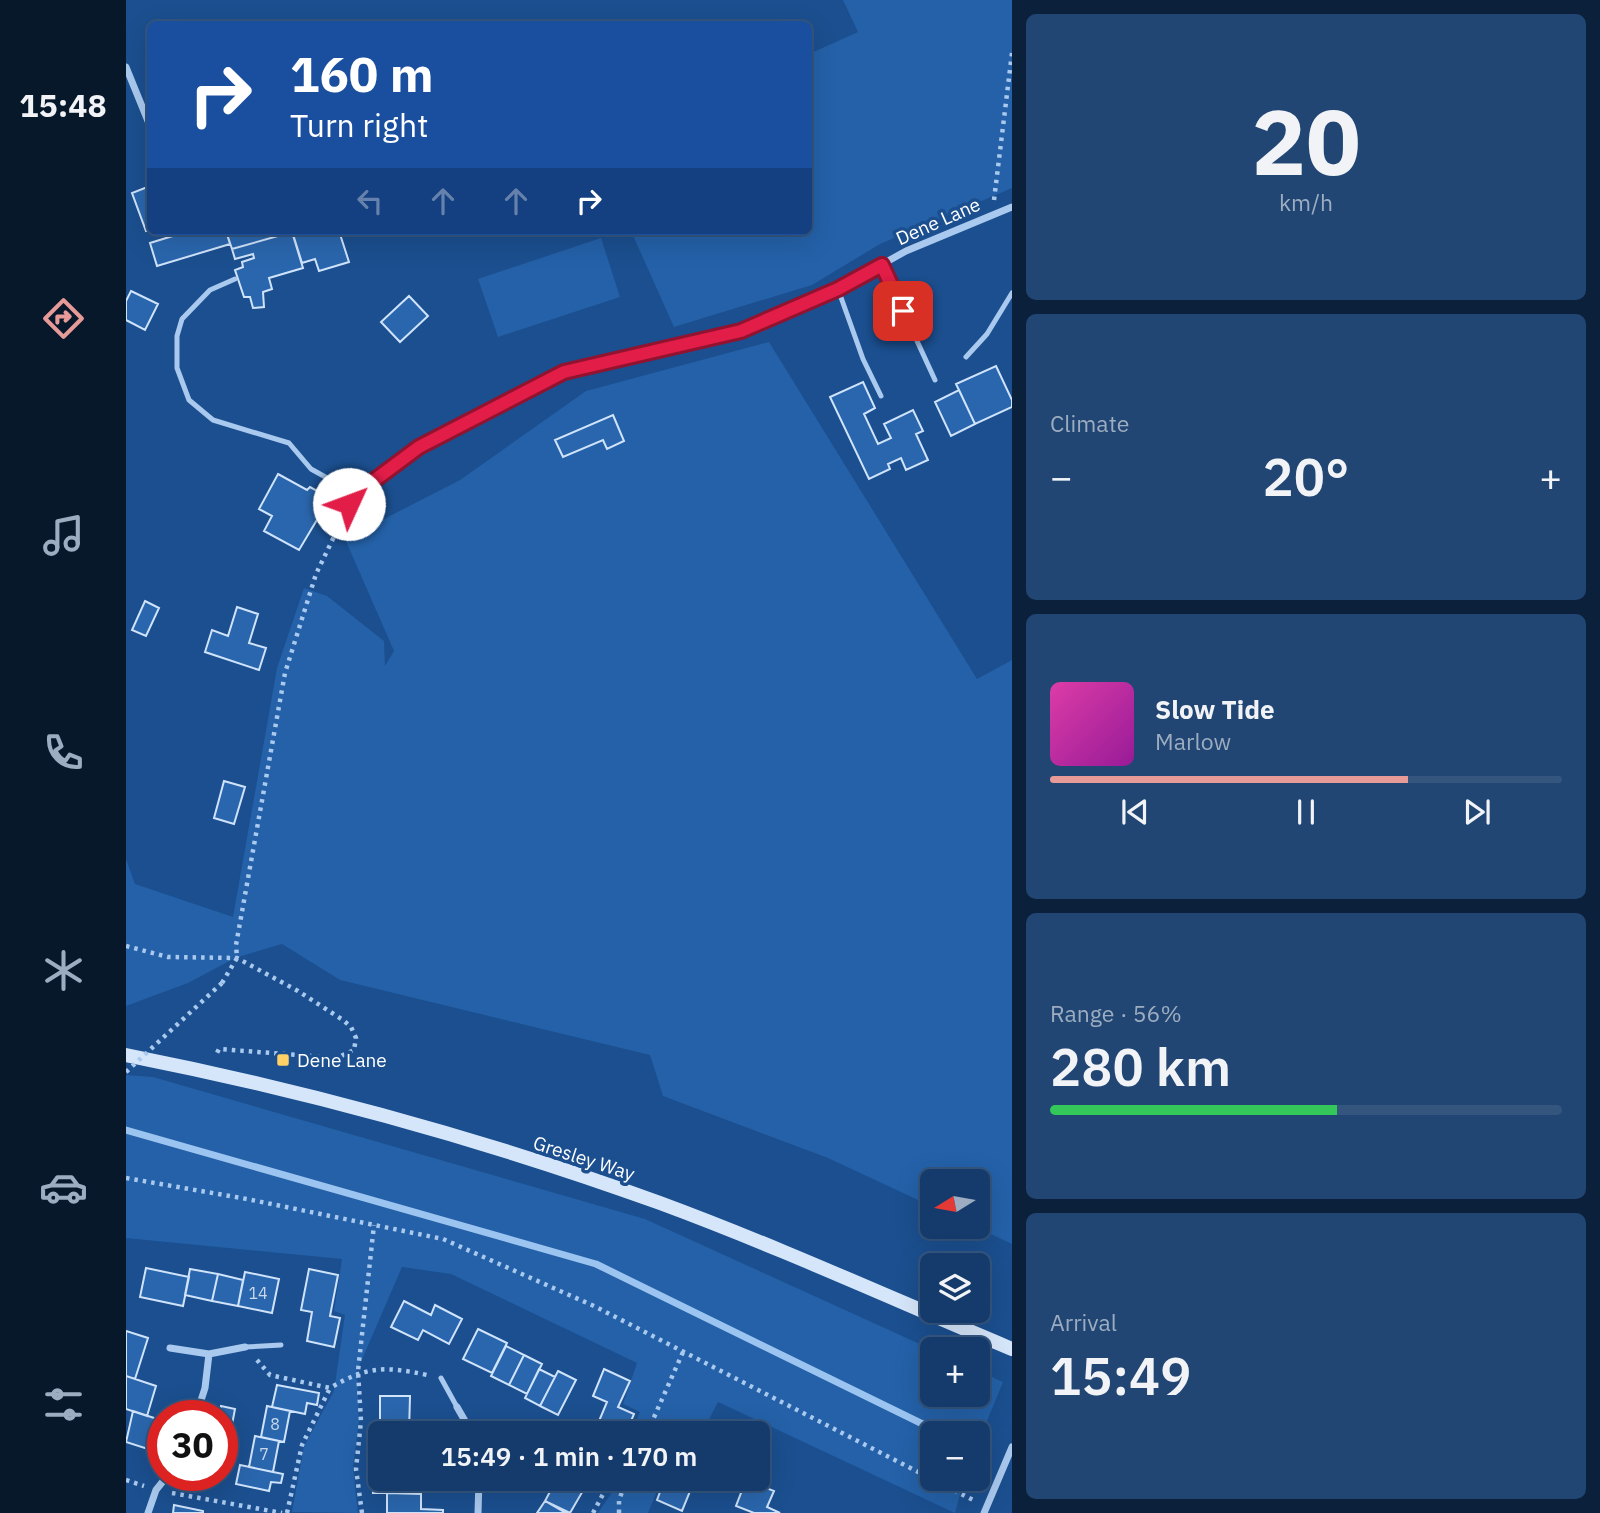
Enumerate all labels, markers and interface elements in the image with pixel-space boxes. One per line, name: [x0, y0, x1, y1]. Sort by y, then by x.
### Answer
text: 160 m: [290, 42, 434, 105]
icon: right: [175, 49, 266, 140]
text: 20: [1251, 82, 1361, 200]
text: 15:48: [19, 84, 107, 126]
text: Turn right: [290, 104, 428, 146]
icon: left: [351, 182, 389, 220]
icon: ahead: [424, 182, 462, 220]
icon: ahead: [497, 182, 535, 220]
icon: right: [570, 182, 608, 220]
text: km/h: [1279, 187, 1333, 217]
street label: Dene Lane: [892, 192, 984, 250]
pin: [873, 281, 933, 341]
icon: arrive: [884, 292, 922, 330]
icon: directions: [39, 294, 88, 343]
text: Climate: [1050, 408, 1129, 438]
text: 20°: [1263, 443, 1349, 510]
text: −: [1050, 452, 1073, 501]
text: +: [1539, 452, 1562, 501]
position arrow: [312, 467, 386, 541]
icon: music: [39, 511, 88, 560]
text: Slow Tide: [1155, 692, 1275, 726]
text: Marlow: [1155, 726, 1231, 756]
icon: phone: [39, 728, 88, 777]
icon: previous: [1116, 793, 1154, 831]
icon: pause: [1287, 793, 1325, 831]
icon: next: [1458, 793, 1496, 831]
icon: climate: [39, 946, 88, 995]
text: Range · 56%: [1050, 998, 1182, 1028]
text: 280 km: [1050, 1033, 1231, 1100]
place label: Dene Lane: [297, 1048, 387, 1072]
marker: Dene Lane: [275, 1052, 291, 1068]
street label: Gresley Way: [530, 1130, 638, 1186]
icon: car: [39, 1163, 88, 1212]
north arrow: [920, 1169, 990, 1239]
map controls: [920, 1169, 990, 1491]
button: layers: [920, 1253, 990, 1323]
house number: 14: [248, 1283, 268, 1303]
text: Arrival: [1050, 1307, 1117, 1337]
button: +: [920, 1337, 990, 1407]
text: 15:49: [1050, 1342, 1191, 1409]
icon: filters: [39, 1380, 88, 1429]
speed limit sign: 30: [147, 1400, 238, 1491]
house number: 8: [270, 1414, 280, 1434]
button: −: [920, 1421, 990, 1491]
text: 15:49 · 1 min · 170 m: [441, 1439, 697, 1473]
house number: 7: [259, 1444, 269, 1464]

